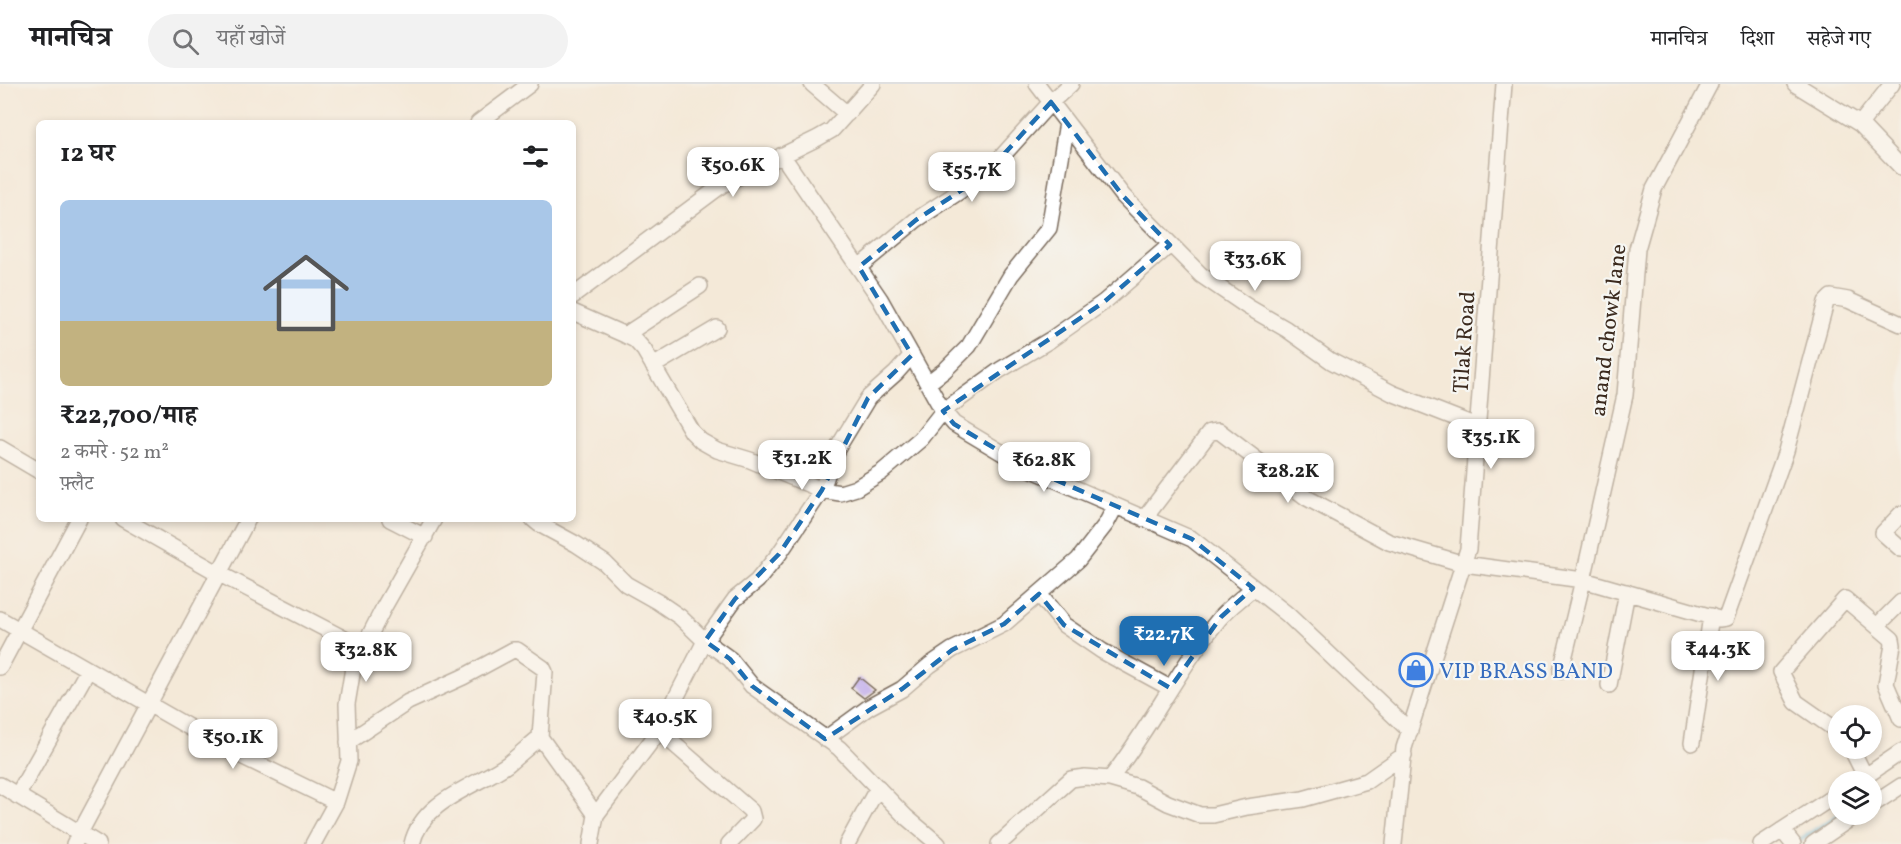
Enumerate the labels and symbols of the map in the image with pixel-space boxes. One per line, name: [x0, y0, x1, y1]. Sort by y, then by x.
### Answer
pin: ₹50.6K: [684, 147, 782, 198]
pin: ₹55.7K: [923, 152, 1021, 203]
pin: ₹33.6K: [1206, 241, 1304, 292]
street label: anand chowk lane: [1584, 242, 1635, 418]
street label: Tilak Road: [1446, 290, 1485, 394]
pin: ₹35.1K: [1442, 419, 1540, 470]
pin: ₹31.2K: [753, 440, 851, 491]
pin: ₹62.8K: [995, 442, 1093, 493]
pin: ₹28.2K: [1239, 453, 1337, 504]
pin: ₹22.7K: [1115, 616, 1213, 667]
pin: ₹44.3K: [1669, 631, 1767, 682]
pin: ₹32.8K: [317, 632, 415, 683]
shop icon: VIP BRASS BAND: [1398, 652, 1434, 688]
place label: VIP BRASS BAND: [1439, 657, 1613, 688]
pin: ₹40.5K: [616, 699, 714, 750]
pin: ₹50.1K: [184, 719, 282, 770]

